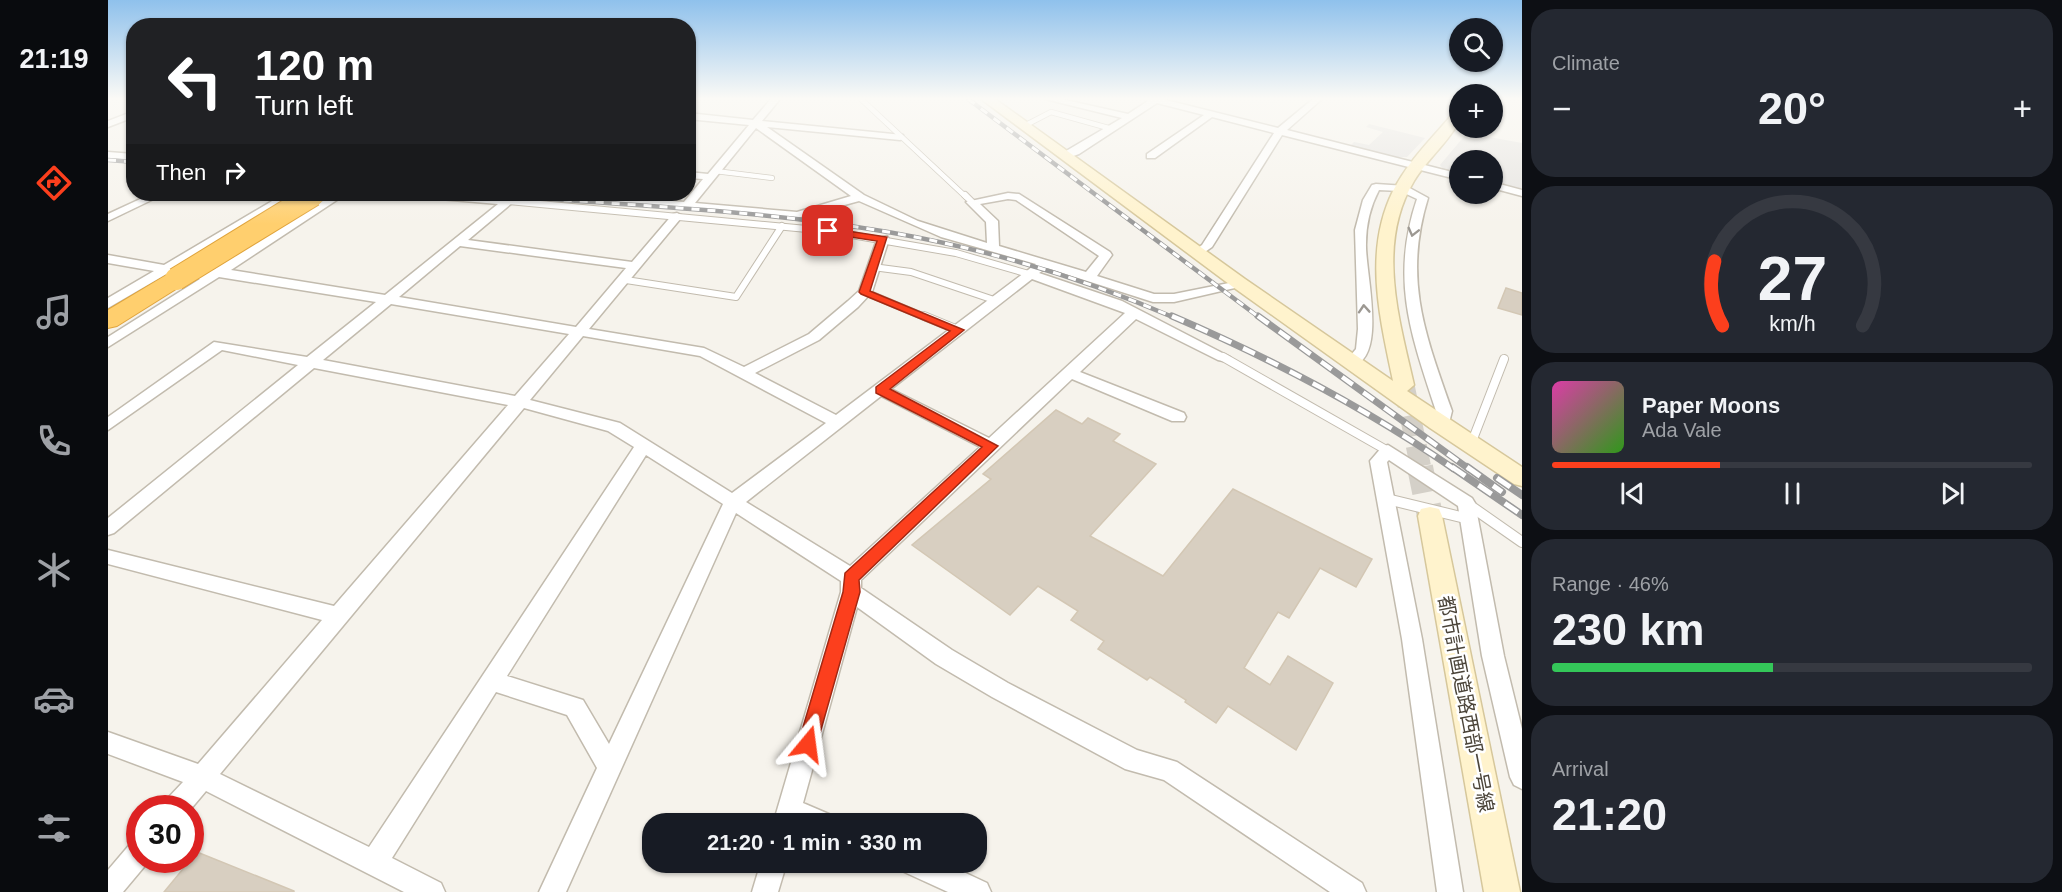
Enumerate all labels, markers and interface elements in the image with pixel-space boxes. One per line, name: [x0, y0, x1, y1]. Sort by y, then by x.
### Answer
map controls: [1449, 18, 1503, 204]
button: search: [1449, 18, 1503, 72]
icon: left: [156, 42, 234, 120]
text: 120 m: [255, 42, 374, 89]
text: 21:19: [19, 44, 89, 74]
text: Climate: [1552, 52, 1620, 74]
text: 20°: [1758, 83, 1826, 134]
button: +: [1449, 84, 1503, 138]
text: −: [1552, 90, 1571, 127]
text: +: [2013, 90, 2032, 127]
text: Turn left: [255, 91, 353, 121]
button: −: [1449, 150, 1503, 204]
icon: right: [218, 156, 251, 189]
text: Then: [156, 160, 206, 185]
icon: directions: [33, 162, 75, 204]
pin: [802, 205, 853, 256]
icon: arrive: [811, 214, 844, 247]
one-way arrow: [1407, 227, 1420, 237]
text: 27: [1757, 245, 1827, 314]
icon: music: [33, 291, 75, 333]
one-way arrow: [1357, 304, 1370, 313]
text: km/h: [1769, 313, 1815, 337]
text: Paper Moons: [1642, 393, 1780, 418]
text: Ada Vale: [1642, 419, 1722, 441]
icon: phone: [33, 420, 75, 462]
icon: previous: [1616, 477, 1649, 510]
icon: pause: [1776, 477, 1809, 510]
icon: next: [1936, 477, 1969, 510]
icon: climate: [33, 549, 75, 591]
text: Range · 46%: [1552, 573, 1669, 595]
street label: 都市計画道路西部一号線: [1434, 594, 1498, 814]
text: 230 km: [1552, 604, 1705, 655]
icon: car: [33, 678, 75, 720]
position arrow: [776, 712, 840, 776]
text: Arrival: [1552, 758, 1609, 780]
text: 21:20: [1552, 789, 1667, 840]
speed limit sign: 30: [126, 795, 204, 873]
icon: filters: [33, 807, 75, 849]
text: 21:20 · 1 min · 330 m: [707, 830, 922, 855]

